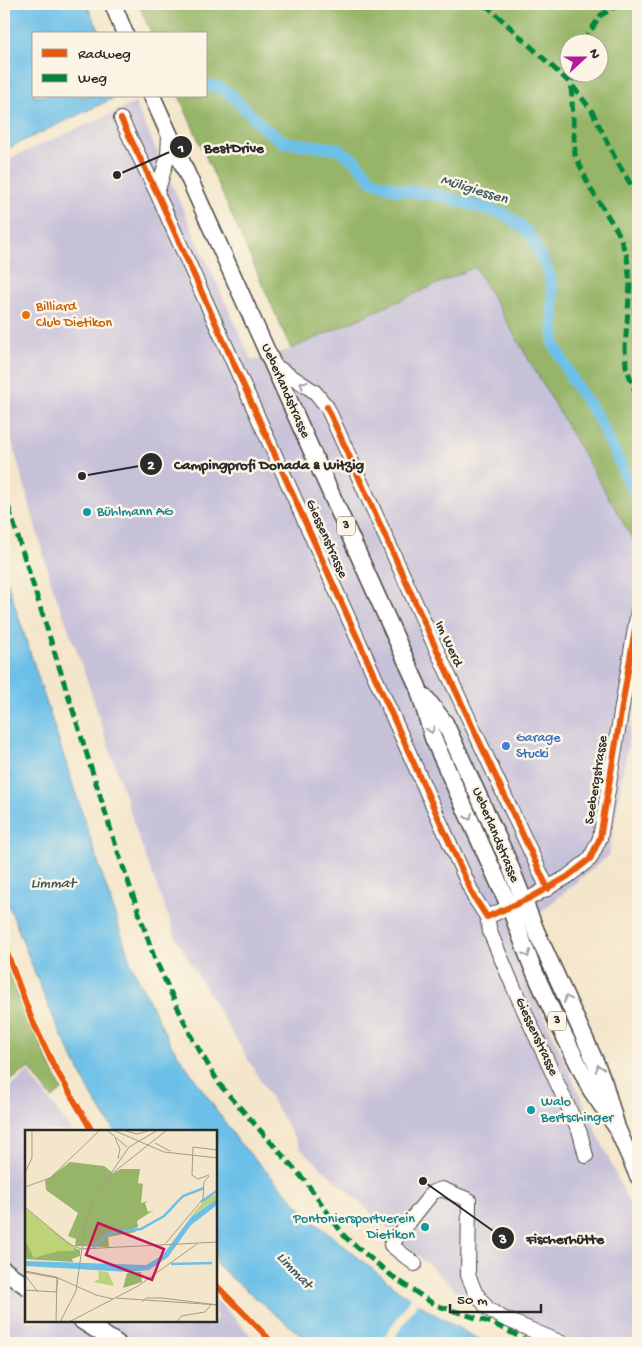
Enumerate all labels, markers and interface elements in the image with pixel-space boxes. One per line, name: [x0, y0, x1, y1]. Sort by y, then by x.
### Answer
legend: [32, 32, 208, 98]
north arrow: [560, 32, 610, 82]
text: Radweg: [78, 46, 131, 64]
text: N: [584, 47, 603, 62]
text: Weg: [78, 70, 107, 88]
callout: BestDrive: [169, 132, 274, 162]
text: 1: [177, 140, 184, 158]
text: BestDrive: [203, 140, 265, 158]
water label: Müligiessen: [438, 171, 511, 209]
place label: Billiard Club Dietikon: [35, 299, 113, 332]
marker: Billiard Club Dietikon: [20, 309, 32, 321]
street label: Ueberlandstrasse: [257, 341, 314, 442]
one-way arrow: [299, 380, 308, 390]
callout: Campingprofi Donada & Witzig: [139, 449, 374, 479]
text: 2: [147, 457, 155, 475]
text: Campingprofi Donada & Witzig: [173, 457, 364, 475]
street label: Giessenstrasse: [301, 497, 351, 582]
place label: Bühlmann AG: [96, 504, 174, 521]
marker: Bühlmann AG: [81, 506, 93, 518]
road number: 3: [337, 516, 355, 536]
street label: Im Werd: [430, 618, 467, 671]
one-way arrow: [425, 726, 435, 734]
place label: Garage Stucki: [516, 730, 561, 763]
street label: Seebergstrasse: [582, 734, 613, 826]
marker: Garage Stucki: [500, 740, 512, 752]
street label: Ueberlandstrasse: [467, 785, 523, 886]
one-way arrow: [462, 812, 473, 821]
water label: Limmat: [31, 875, 78, 893]
one-way arrow: [521, 949, 531, 957]
street label: Giessenstrasse: [510, 995, 562, 1080]
one-way arrow: [563, 995, 573, 1004]
road number: 3: [548, 1011, 566, 1030]
one-way arrow: [594, 1064, 605, 1073]
place label: Walo Bertschinger: [540, 1094, 614, 1127]
marker: Walo Bertschinger: [525, 1104, 537, 1116]
inset map: [25, 1130, 218, 1322]
place label: Pontoniersportverein Dietikon: [292, 1211, 415, 1244]
marker: Pontoniersportverein Dietikon: [419, 1221, 431, 1233]
callout: Fischerhütte: [491, 1223, 614, 1253]
text: 3: [498, 1231, 507, 1249]
text: Fischerhütte: [525, 1231, 605, 1249]
water label: Limmat: [272, 1249, 318, 1295]
scale bar: [450, 1282, 541, 1314]
text: 50 m: [457, 1292, 488, 1310]

